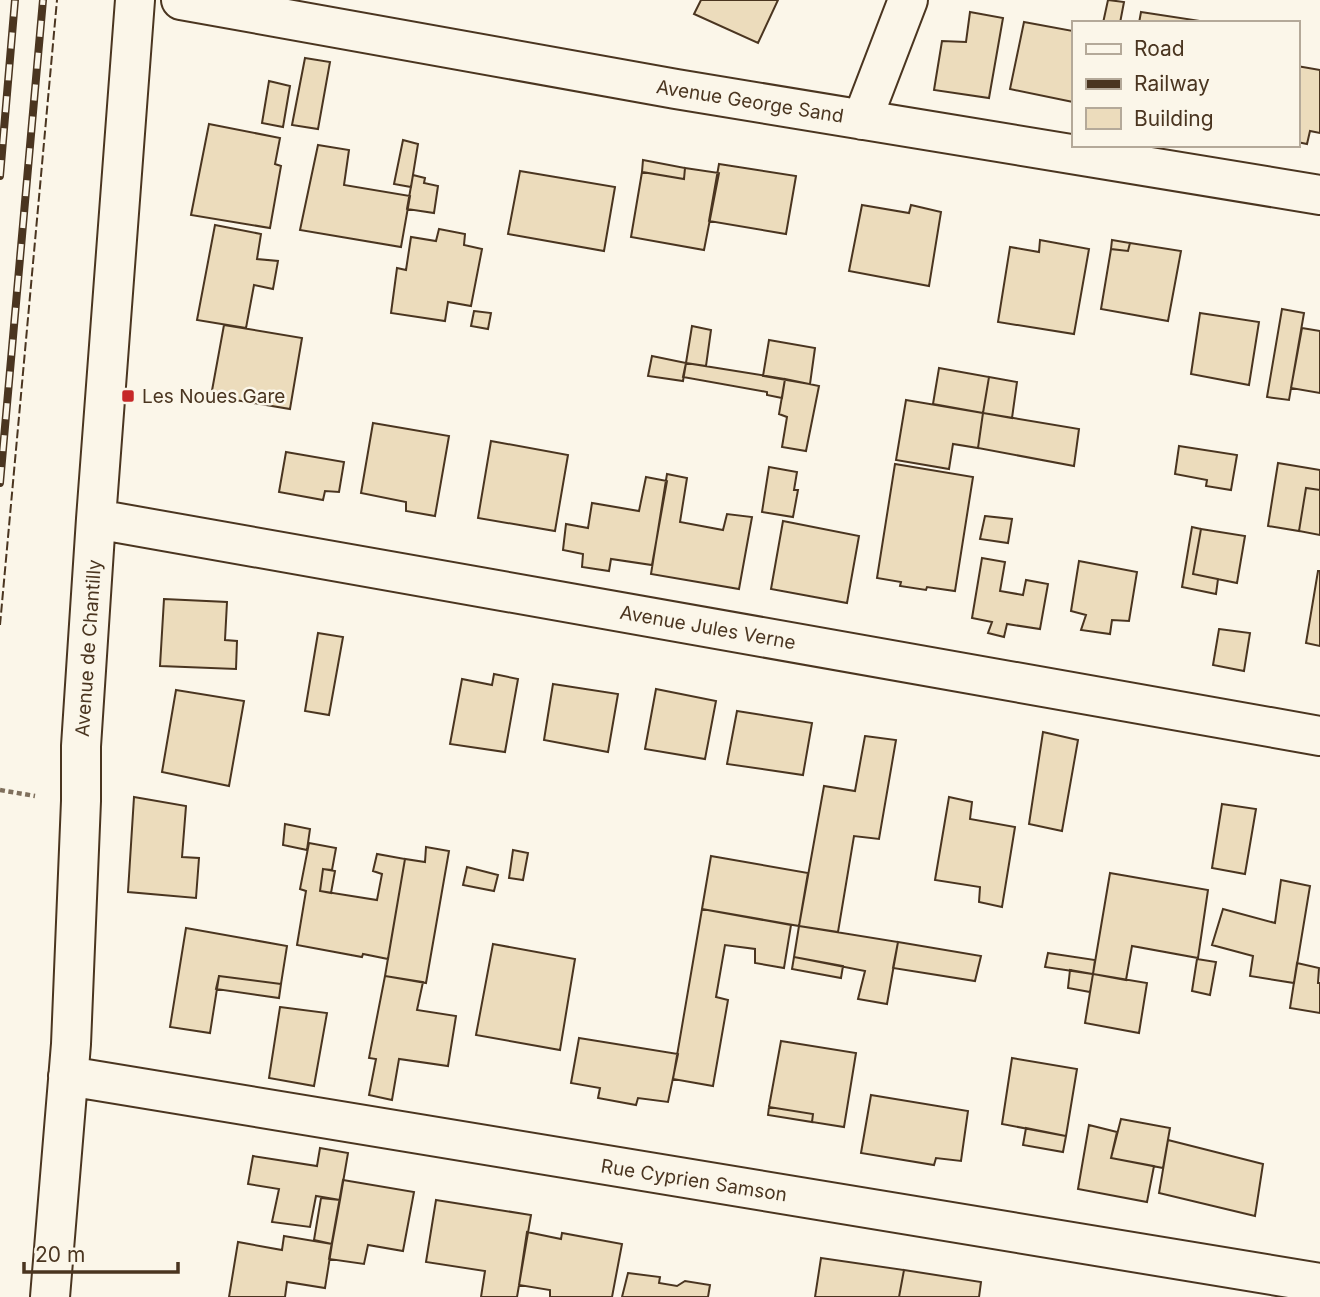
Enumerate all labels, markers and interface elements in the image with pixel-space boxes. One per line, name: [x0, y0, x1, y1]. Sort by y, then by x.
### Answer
legend: [1072, 21, 1299, 147]
text: Road: [1134, 36, 1185, 61]
text: Railway: [1134, 71, 1210, 96]
street label: Avenue George Sand: [655, 75, 845, 128]
text: Building: [1134, 106, 1214, 131]
place label: Les Noues Gare: [142, 385, 285, 408]
marker: Les Noues Gare: [120, 388, 136, 404]
street label: Avenue de Chantilly: [71, 558, 106, 738]
street label: Avenue Jules Verne: [618, 601, 798, 654]
street label: Rue Cyprien Samson: [599, 1154, 789, 1207]
scale bar: [24, 1230, 178, 1274]
text: 20 m: [35, 1242, 85, 1267]

